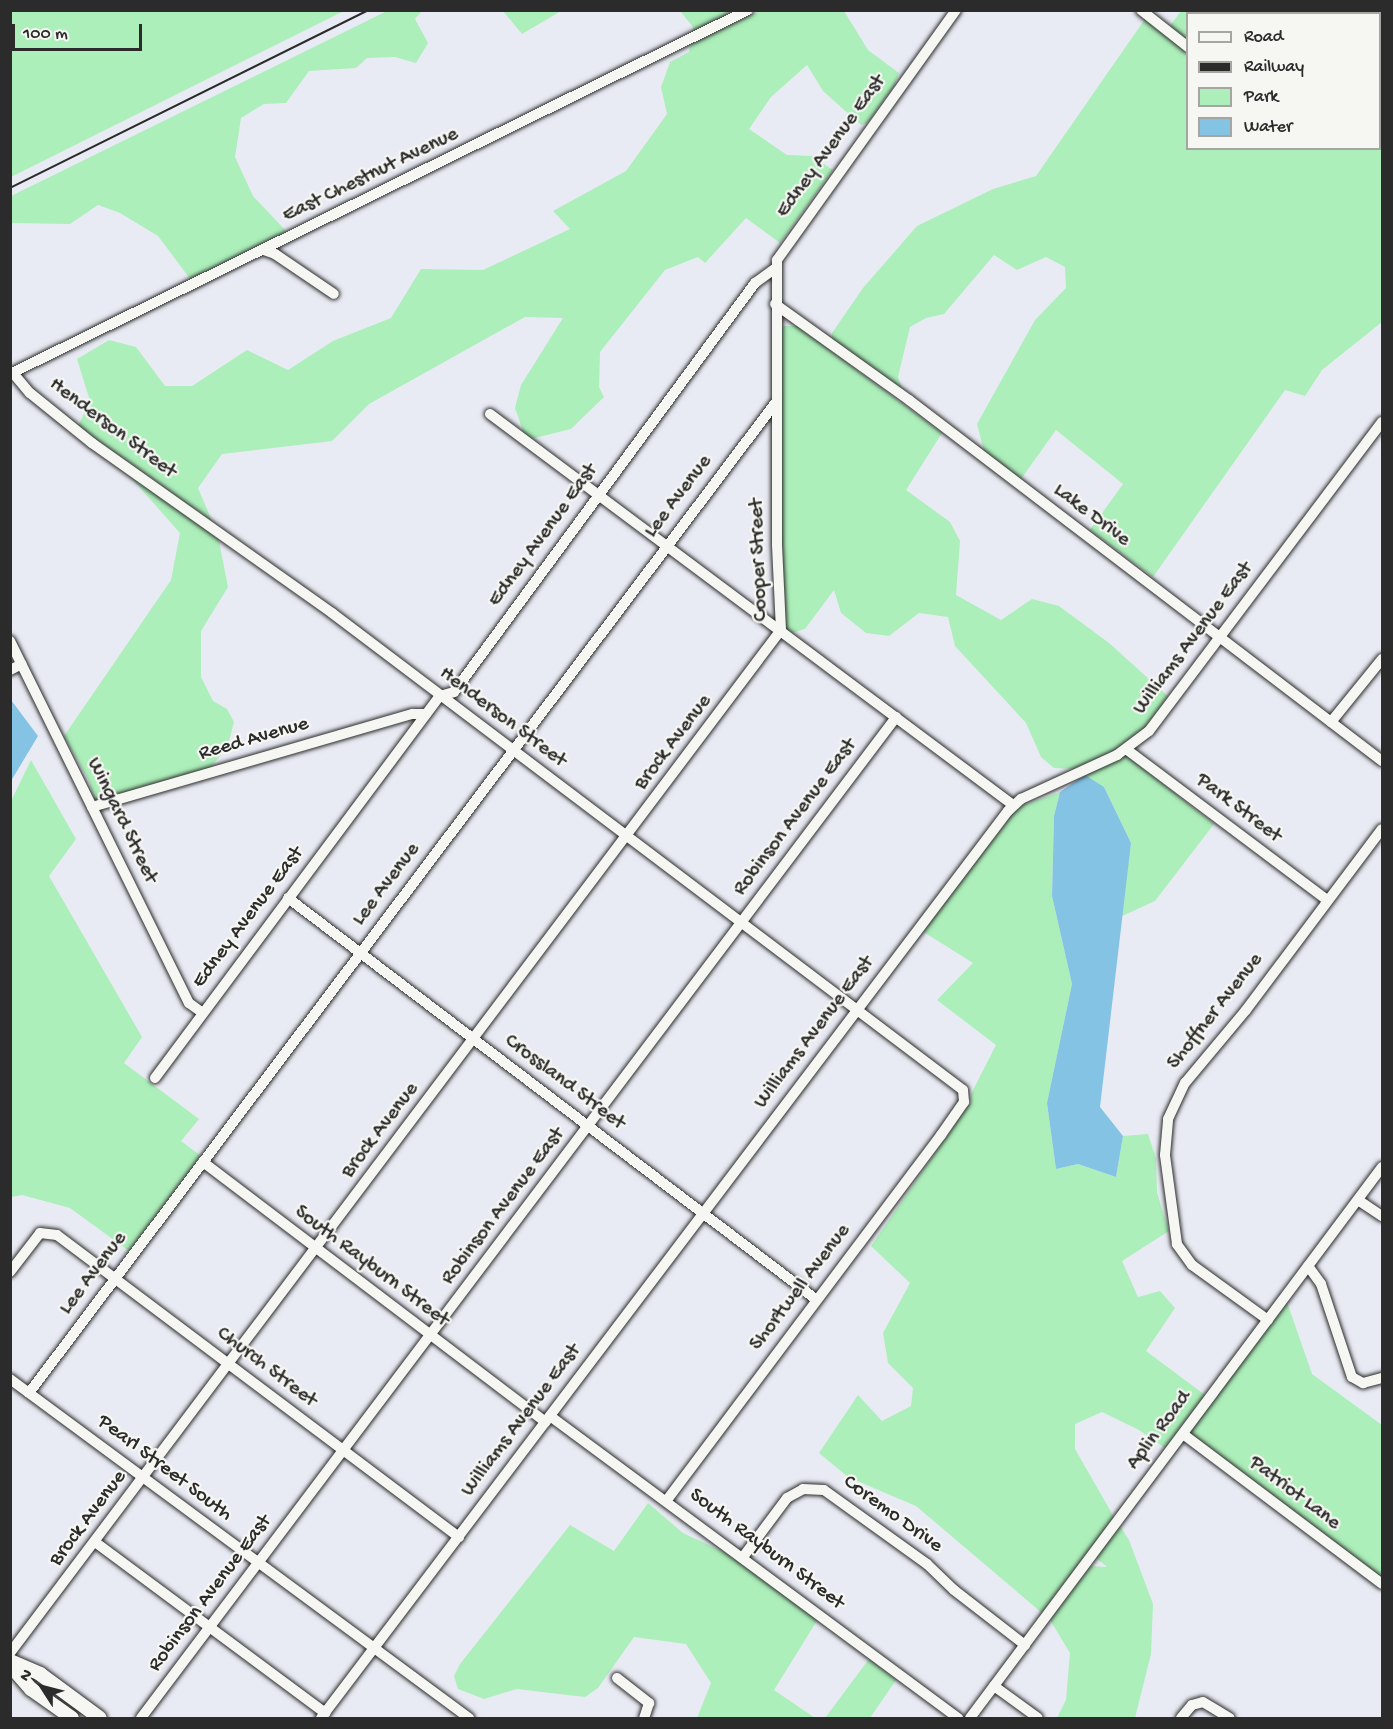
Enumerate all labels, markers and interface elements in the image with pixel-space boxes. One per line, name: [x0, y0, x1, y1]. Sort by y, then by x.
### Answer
scale bar: [15, 12, 146, 50]
legend: [1186, 12, 1381, 150]
text: 100 m: [23, 24, 68, 45]
text: Road: [1244, 27, 1283, 48]
text: Railway: [1244, 57, 1304, 78]
street label: Edney Avenue East: [772, 71, 892, 223]
text: Park: [1244, 87, 1278, 108]
text: Water: [1244, 117, 1292, 138]
street label: East Chestnut Avenue: [279, 123, 463, 229]
street label: Henderson Street: [43, 373, 181, 485]
street label: Lee Avenue: [640, 450, 718, 544]
street label: Edney Avenue East: [484, 460, 604, 612]
street label: Lake Drive: [1047, 479, 1135, 553]
street label: Cooper Street: [745, 498, 775, 622]
street label: Williams Avenue East: [1128, 558, 1260, 720]
street label: Henderson Street: [433, 662, 571, 774]
street label: Brock Avenue: [630, 690, 718, 796]
street label: Reed Avenue: [196, 712, 312, 768]
street label: Robinson Avenue East: [729, 734, 863, 902]
street label: Wingard Street: [80, 754, 162, 888]
street label: Park Street: [1190, 769, 1286, 849]
street label: Lee Avenue: [348, 838, 426, 932]
street label: Edney Avenue East: [188, 842, 310, 994]
street label: Shoffner Avenue: [1163, 949, 1269, 1075]
street label: Williams Avenue East: [749, 952, 881, 1114]
street label: Crossland Street: [499, 1029, 629, 1137]
street label: Brock Avenue: [337, 1078, 425, 1184]
street label: Robinson Avenue East: [437, 1123, 571, 1291]
street label: South Rayburn Street: [288, 1200, 454, 1334]
street label: Shortwell Avenue: [745, 1220, 857, 1356]
street label: Lee Avenue: [55, 1227, 133, 1321]
street label: Church Street: [211, 1322, 321, 1414]
street label: Williams Avenue East: [456, 1340, 588, 1502]
street label: Aplin Road: [1122, 1386, 1198, 1476]
street label: Pearl Street South: [92, 1410, 236, 1528]
street label: Patriot Lane: [1243, 1451, 1345, 1537]
street label: Brock Avenue: [45, 1466, 133, 1572]
street label: Coremo Drive: [837, 1470, 947, 1560]
street label: South Rayburn Street: [683, 1483, 849, 1617]
street label: Robinson Avenue East: [144, 1510, 278, 1678]
north arrow: [12, 1657, 72, 1717]
text: N: [16, 1666, 38, 1686]

